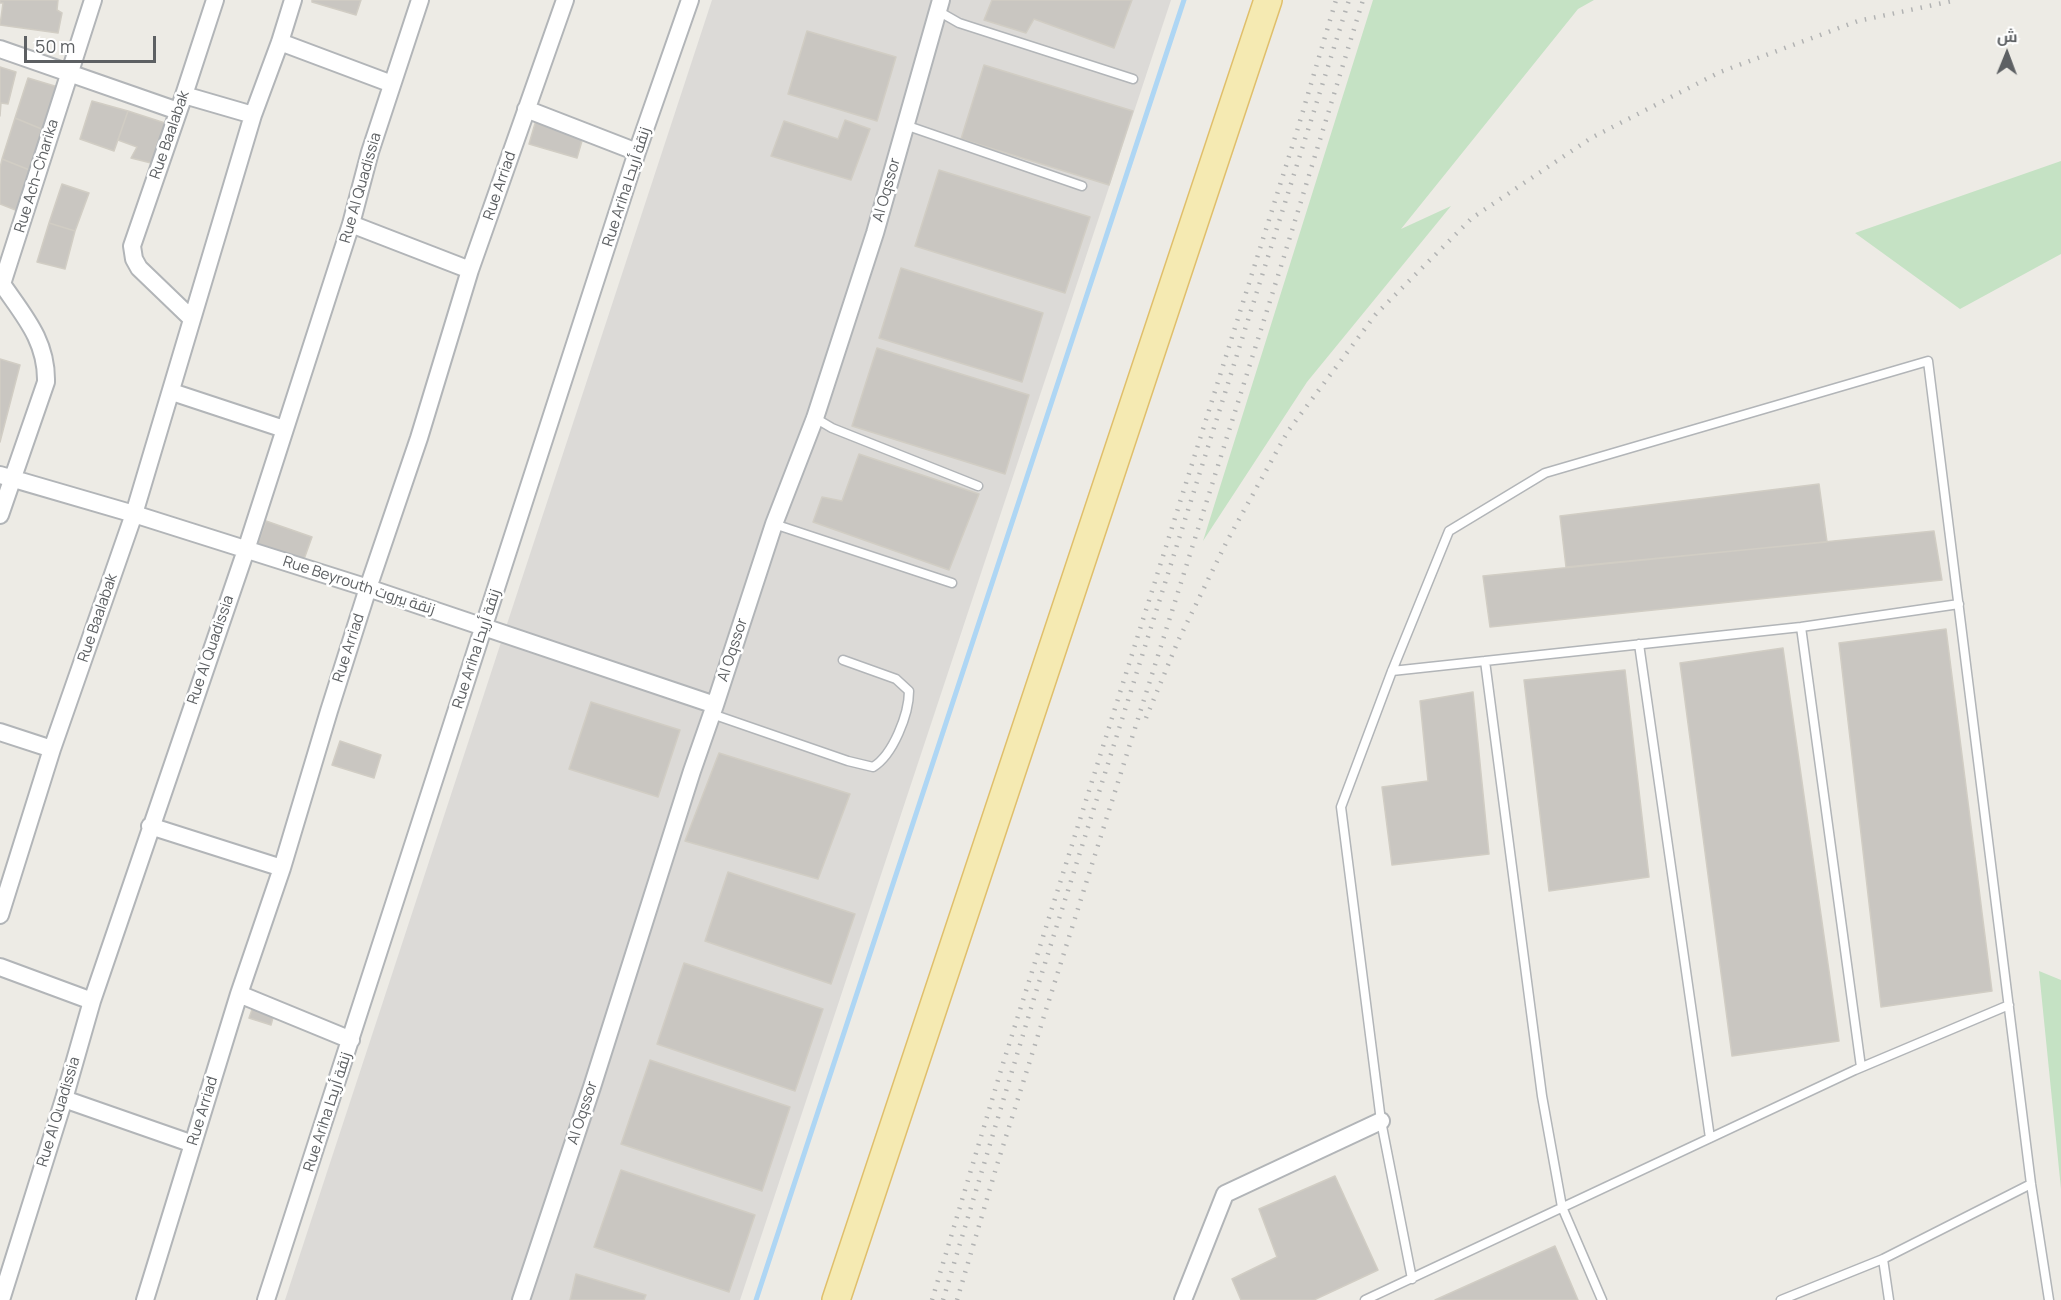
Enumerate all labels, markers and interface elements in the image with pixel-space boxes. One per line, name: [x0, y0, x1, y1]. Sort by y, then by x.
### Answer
scale bar: [27, 24, 159, 62]
north arrow: [1977, 24, 2037, 84]
text: ش: [1997, 25, 2018, 47]
text: 50 m: [35, 34, 75, 58]
street label: Rue Baalabak: [146, 88, 194, 182]
street label: Rue Ach–Charika: [11, 117, 63, 235]
street label: Rue Ariha زنقة أريحا: [599, 125, 655, 249]
street label: Rue Al Quadissia: [337, 131, 385, 245]
street label: Rue Arriad: [480, 149, 520, 223]
street label: Al Oqssor: [869, 156, 905, 224]
street label: Rue Beyrouth زنقة بيروت: [281, 553, 437, 619]
street label: Rue Baalabak: [74, 571, 122, 665]
street label: Rue Ariha زنقة أريحا: [449, 587, 505, 711]
street label: Rue Al Quadissia: [184, 593, 238, 707]
street label: Rue Arriad: [329, 611, 369, 685]
street label: Al Oqssor: [714, 616, 752, 684]
street label: Rue Ariha زنقة أريحا: [300, 1050, 356, 1174]
street label: Rue Al Quadissia: [34, 1055, 84, 1169]
street label: Rue Arriad: [184, 1074, 222, 1148]
street label: Al Oqssor: [564, 1079, 602, 1147]

